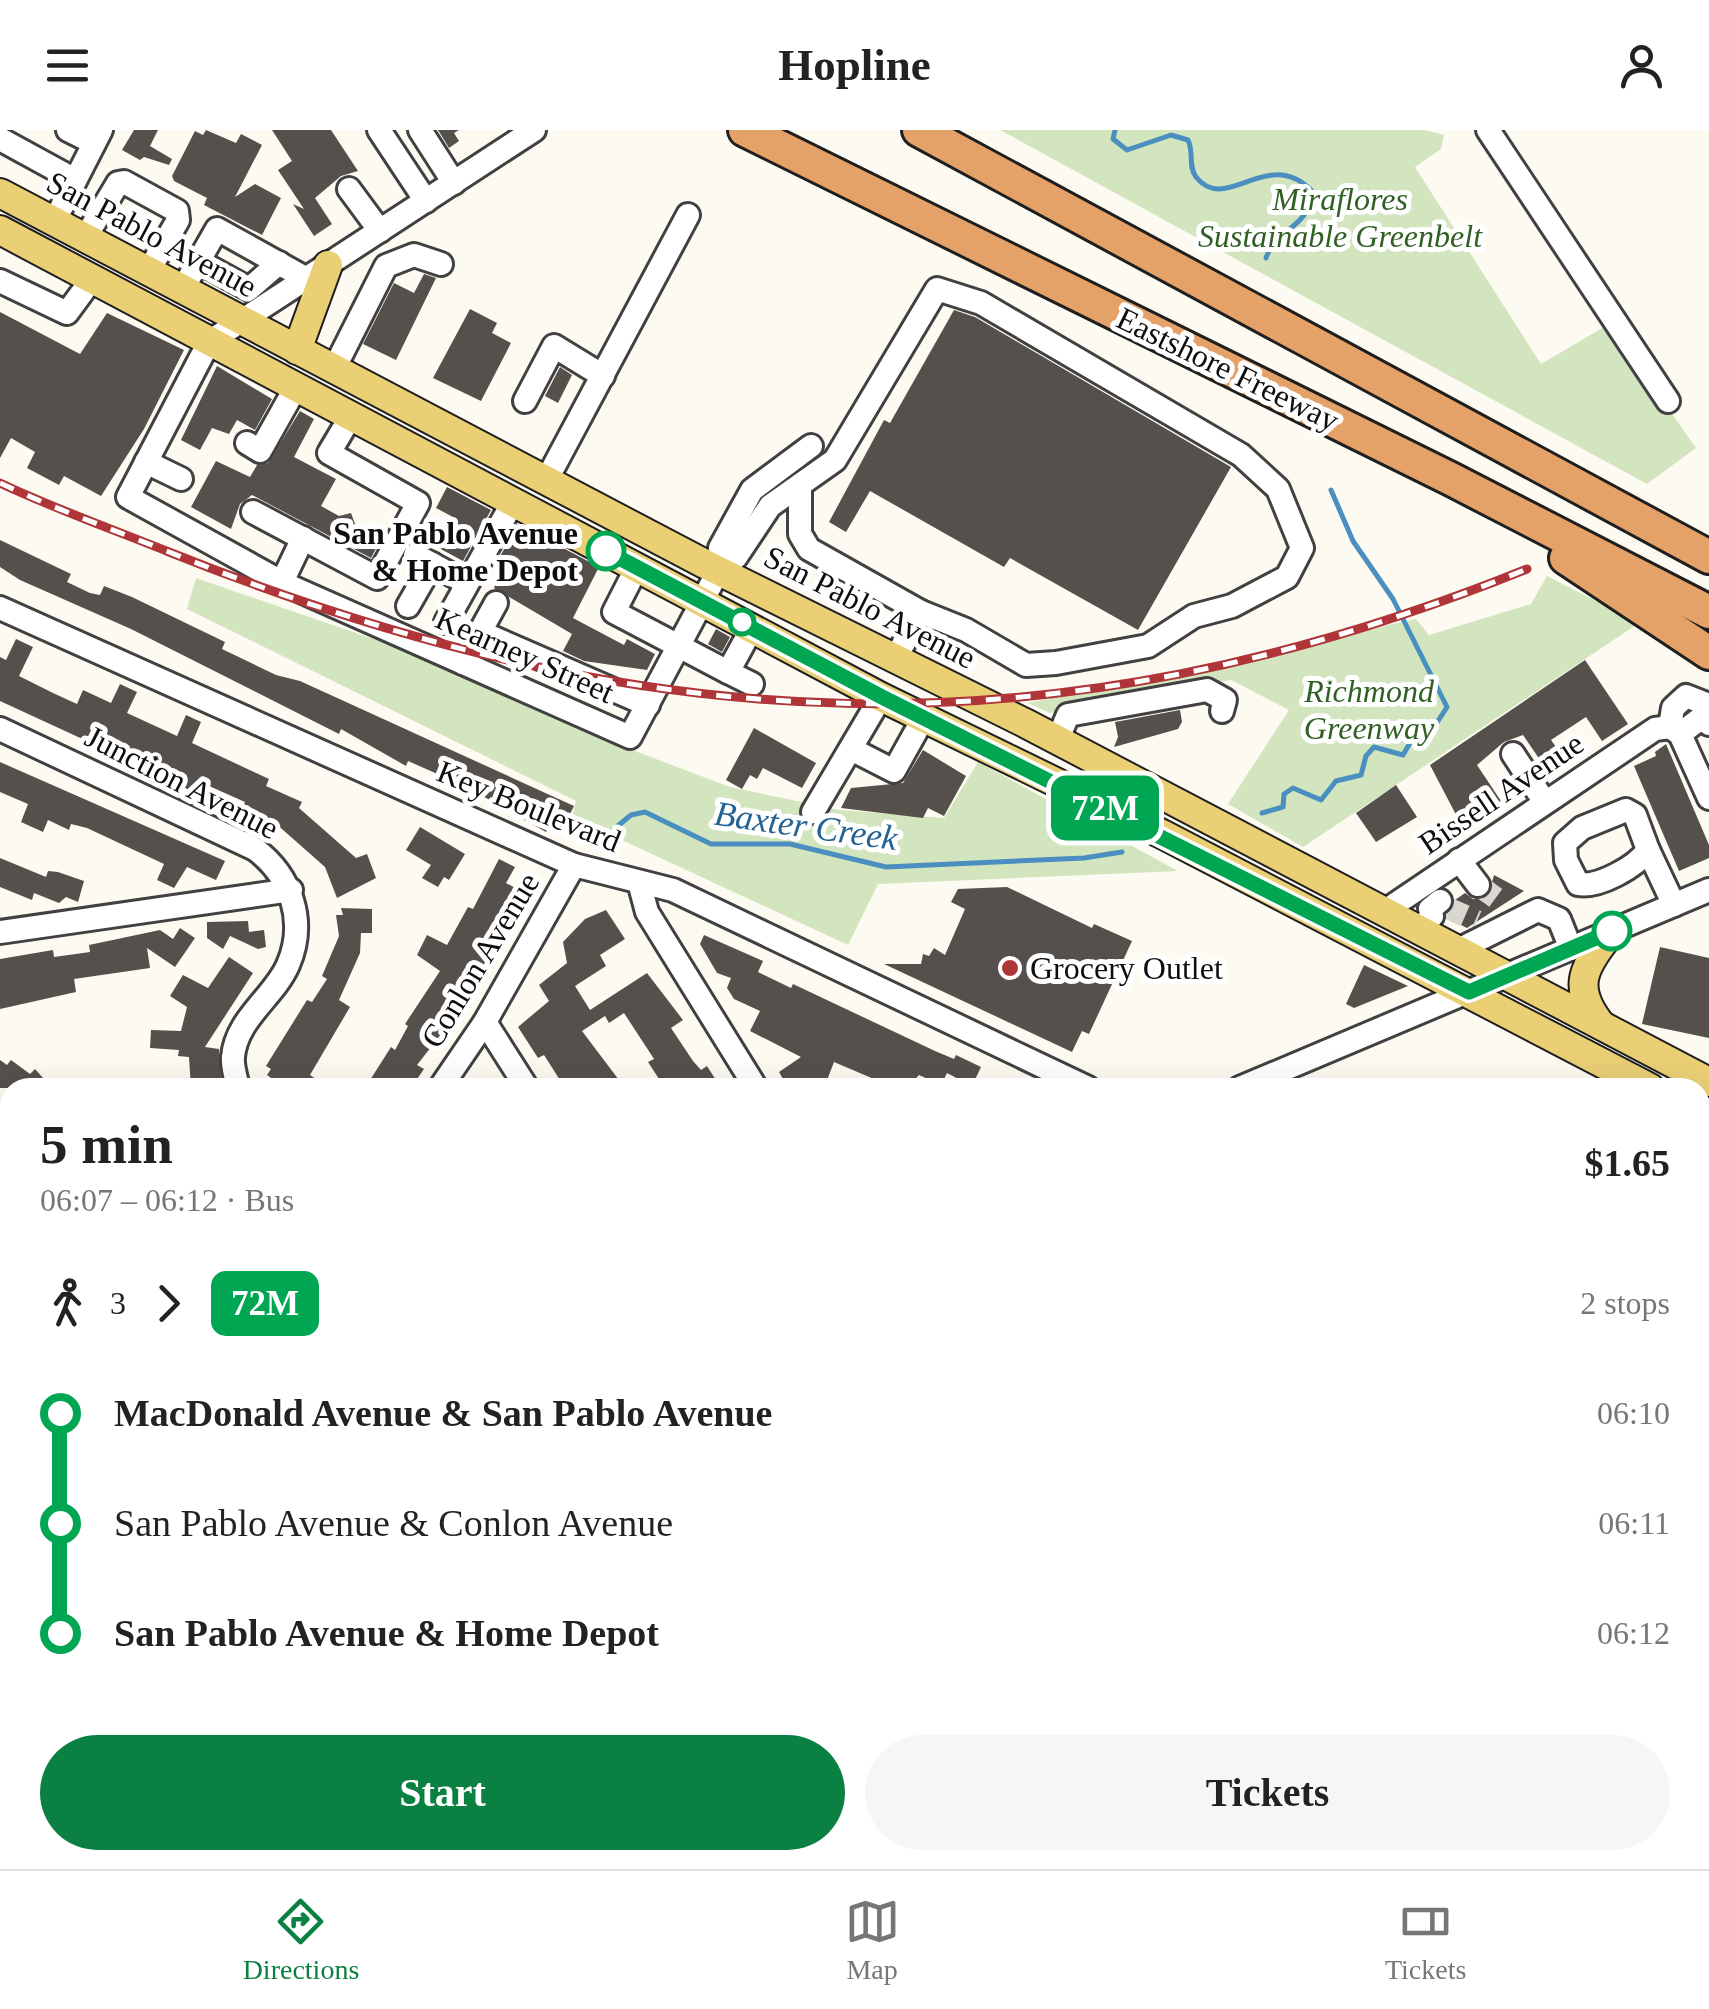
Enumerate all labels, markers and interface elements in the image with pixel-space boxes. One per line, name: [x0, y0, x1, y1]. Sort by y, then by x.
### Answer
icon: menu: [40, 38, 95, 93]
icon: person: [1614, 38, 1669, 93]
text: Hopline: [778, 40, 931, 90]
street label: San Pablo Avenue: [41, 164, 263, 304]
park label: Miraflores Sustainable Greenbelt: [1198, 181, 1483, 254]
street label: Eastshore Freeway: [1111, 300, 1345, 438]
place label: San Pablo Avenue & Home Depot: [333, 515, 578, 588]
marker: San Pablo Avenue & Home Depot: [587, 532, 625, 570]
street label: San Pablo Avenue: [758, 538, 982, 676]
street label: Kearney Street: [430, 600, 620, 710]
unlabelled marker: [729, 609, 755, 635]
park label: Richmond Greenway: [1303, 673, 1435, 746]
street label: Junction Avenue: [79, 718, 285, 846]
street label: Bissell Avenue: [1412, 725, 1590, 861]
street label: Key Boulevard: [432, 753, 626, 859]
line badge: 72M: [1048, 776, 1162, 840]
text: 72M: [1071, 789, 1139, 828]
water label: Baxter Creek: [712, 794, 901, 858]
street label: Conlon Avenue: [414, 866, 546, 1054]
unlabelled marker: [1593, 912, 1631, 950]
place label: Grocery Outlet: [1030, 950, 1223, 986]
marker: Grocery Outlet: [999, 957, 1021, 979]
text: 5 min: [40, 1114, 173, 1175]
text: $1.65: [1585, 1142, 1670, 1184]
text: 06:07 – 06:12 · Bus: [40, 1182, 294, 1218]
icon: walk: [40, 1276, 95, 1331]
icon: forward: [141, 1276, 196, 1331]
text: 72M: [231, 1284, 299, 1323]
text: 3: [110, 1285, 126, 1321]
text: 2 stops: [1580, 1285, 1670, 1321]
text: MacDonald Avenue & San Pablo Avenue: [114, 1392, 772, 1434]
text: 06:10: [1597, 1395, 1670, 1431]
text: San Pablo Avenue & Conlon Avenue: [114, 1502, 673, 1544]
text: 06:11: [1598, 1505, 1670, 1541]
text: San Pablo Avenue & Home Depot: [114, 1612, 659, 1654]
text: 06:12: [1597, 1615, 1670, 1651]
button: Start: [40, 1735, 845, 1850]
button: Tickets: [865, 1735, 1670, 1850]
tab: Directions: [243, 1894, 359, 1986]
tab: Map: [845, 1894, 900, 1986]
tab: Tickets: [1385, 1894, 1466, 1986]

